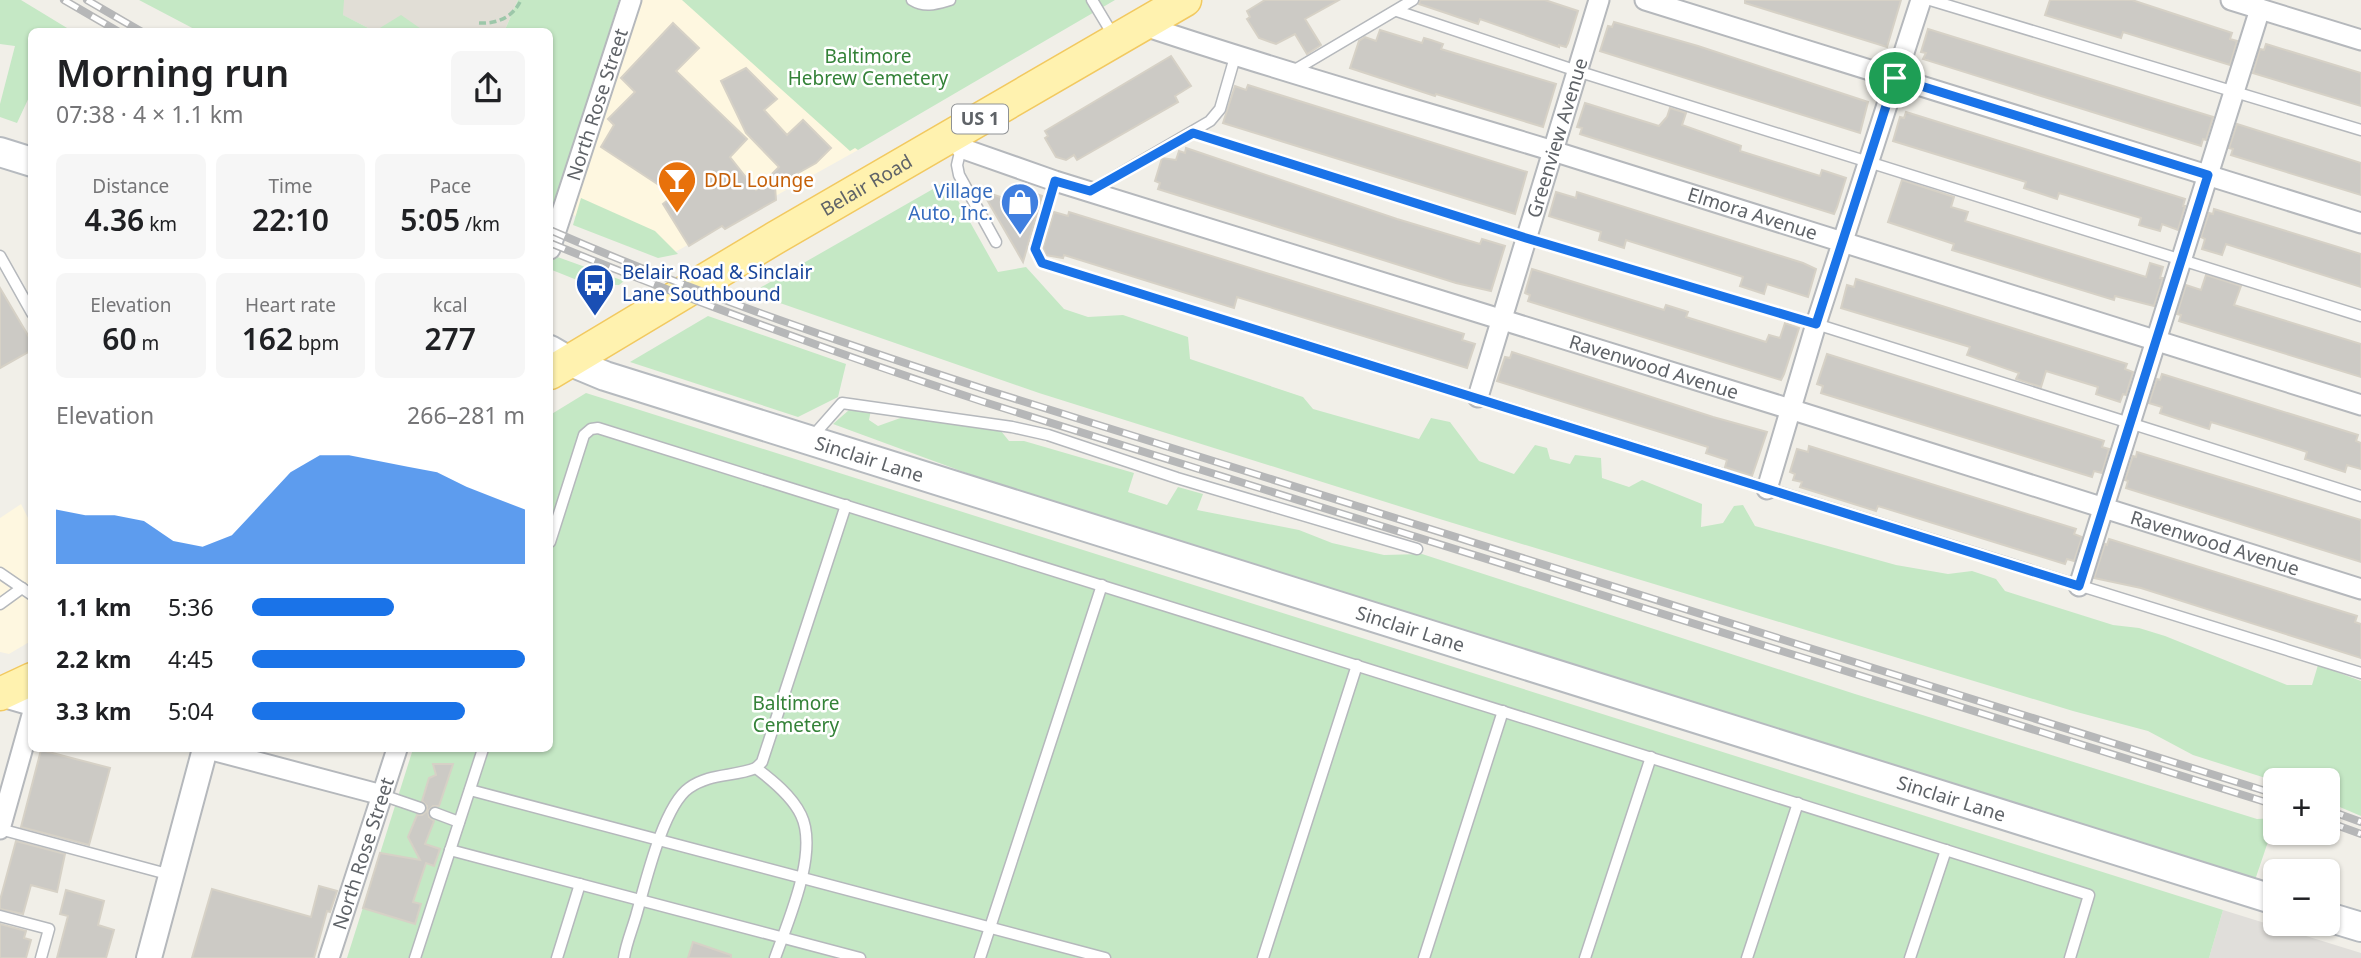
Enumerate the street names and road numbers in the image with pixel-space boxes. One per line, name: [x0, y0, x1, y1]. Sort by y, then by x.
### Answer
street label: North Rose Street: [560, 25, 634, 184]
street label: Greenview Avenue: [1520, 55, 1594, 221]
road number: US 1: [952, 104, 1008, 134]
street label: Belair Road: [816, 148, 917, 222]
street label: Elmora Avenue: [1685, 181, 1821, 246]
street label: Ravenwood Avenue: [1566, 328, 1742, 405]
street label: Sinclair Lane: [812, 430, 927, 488]
street label: Ravenwood Avenue: [2127, 504, 2303, 582]
street label: Sinclair Lane: [1353, 599, 1468, 658]
street label: Sinclair Lane: [1894, 769, 2009, 828]
street label: North Rose Street: [326, 774, 400, 933]

